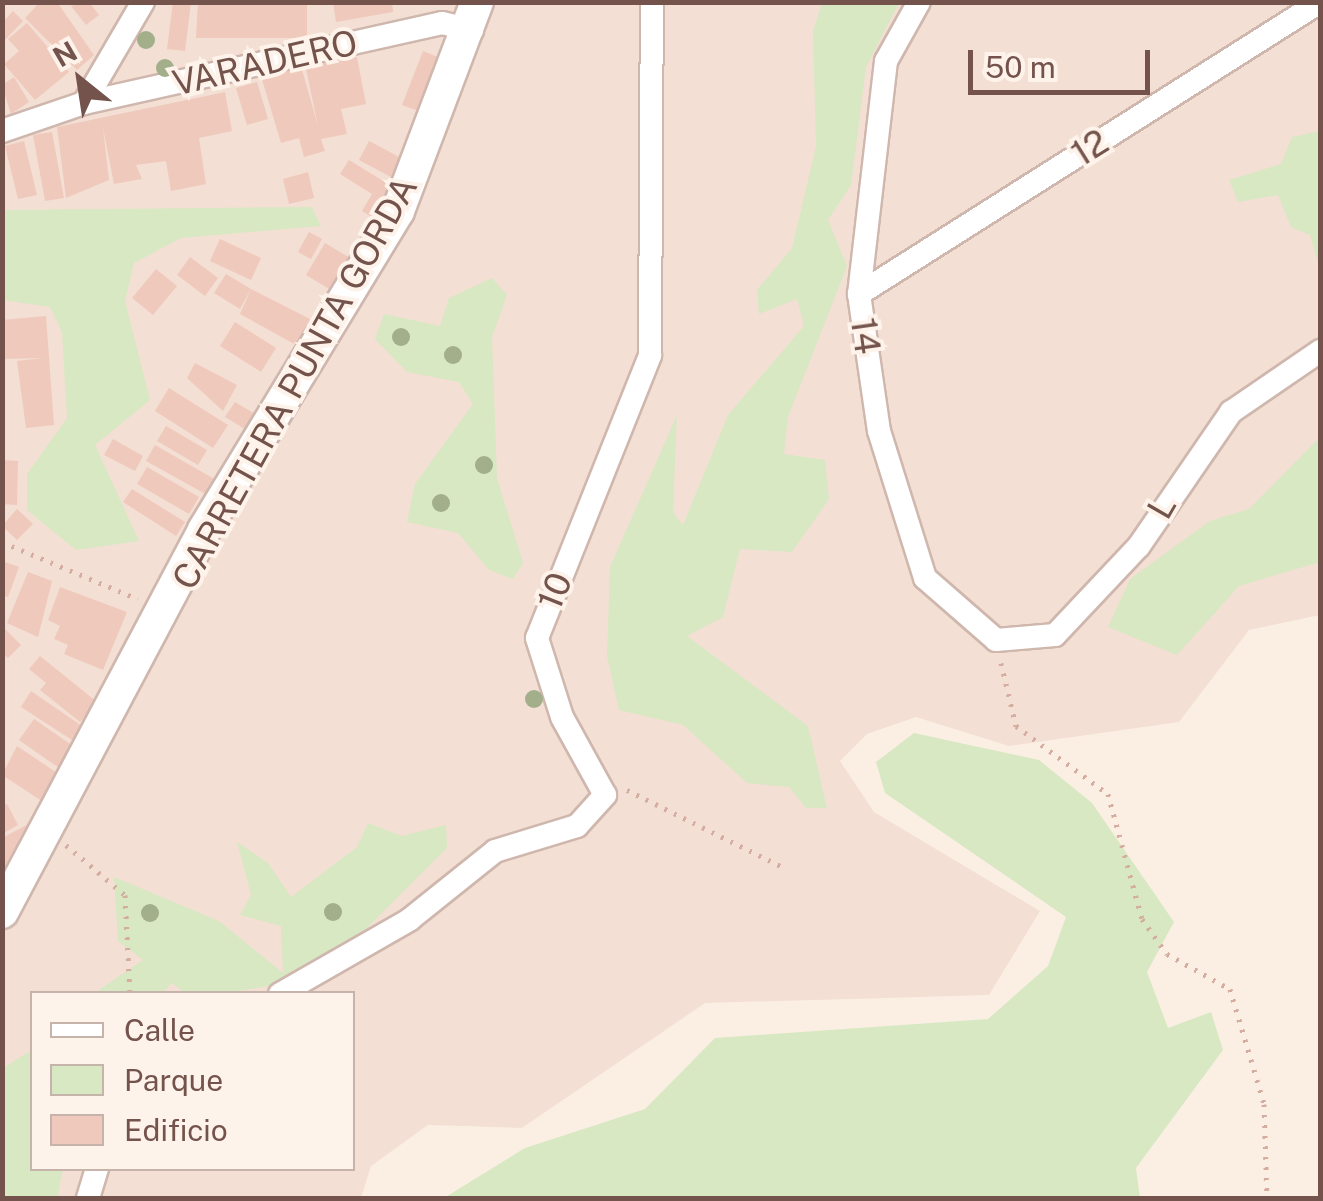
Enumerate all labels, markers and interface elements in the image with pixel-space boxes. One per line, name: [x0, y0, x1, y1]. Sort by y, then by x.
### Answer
street label: VARADERO: [169, 21, 361, 105]
north arrow: [30, 30, 130, 130]
scale bar: [973, 30, 1156, 92]
text: N: [47, 34, 82, 73]
text: 50 m: [985, 49, 1056, 85]
street label: 12: [1064, 121, 1116, 175]
street label: CARRETERA PUNTA GORDA: [164, 169, 426, 597]
street label: 14: [842, 315, 888, 357]
street label: L: [1139, 488, 1185, 526]
street label: 10: [529, 567, 581, 615]
legend: [30, 991, 355, 1171]
text: Calle: [124, 1012, 195, 1048]
text: Parque: [124, 1062, 223, 1098]
text: Edificio: [124, 1112, 228, 1148]

